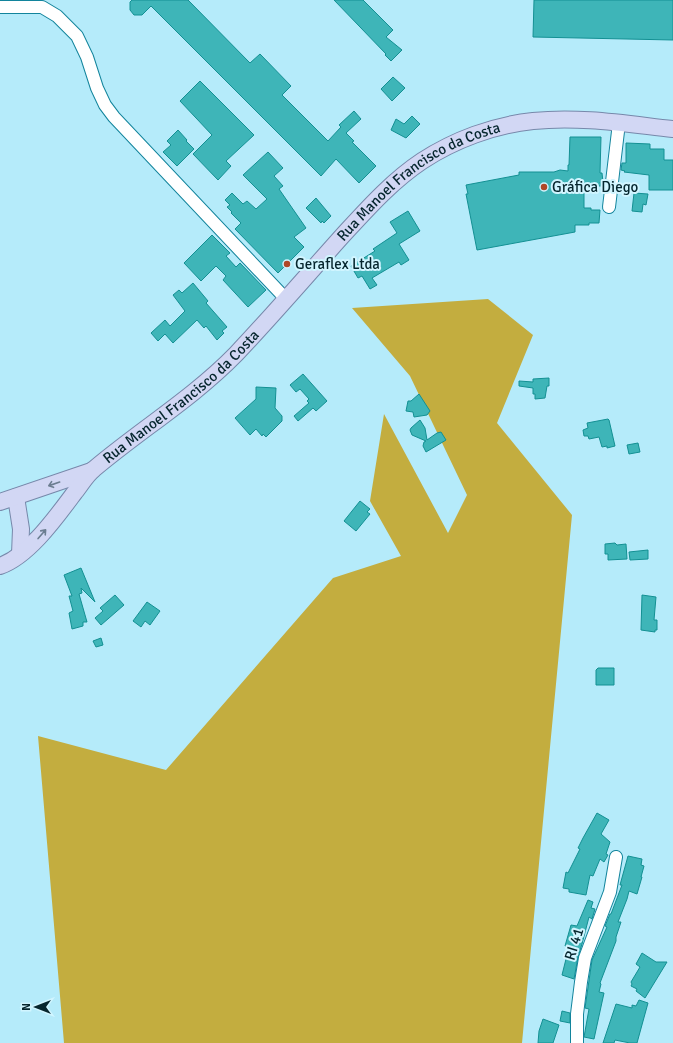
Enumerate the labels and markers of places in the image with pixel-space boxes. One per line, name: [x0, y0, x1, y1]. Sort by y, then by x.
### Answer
place label: Gráfica Diego: [552, 178, 639, 196]
marker: Gráfica Diego: [539, 182, 549, 192]
place label: Geraflex Ltda: [295, 255, 380, 273]
marker: Geraflex Ltda: [282, 259, 292, 269]

